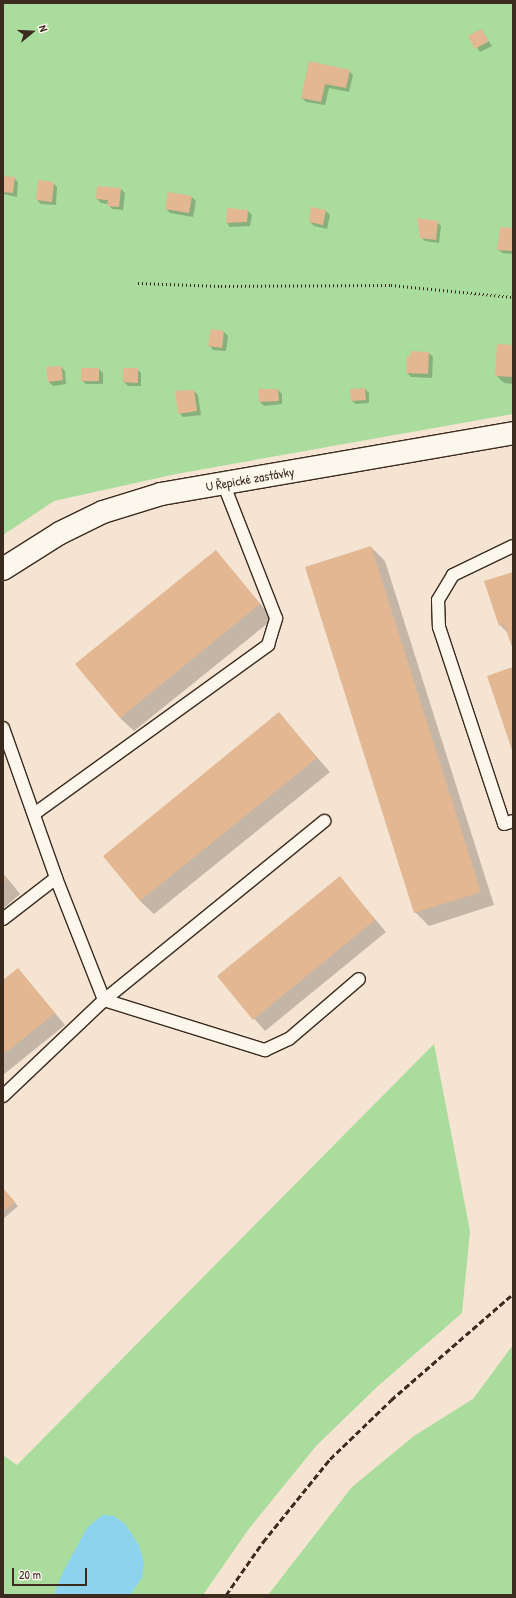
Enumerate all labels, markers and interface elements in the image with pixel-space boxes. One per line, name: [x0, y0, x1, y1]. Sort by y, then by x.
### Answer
north arrow: [12, 12, 52, 52]
text: N: [36, 23, 51, 33]
street label: U Řepické zastávky: [205, 464, 295, 494]
scale bar: [14, 1560, 89, 1586]
text: 20 m: [19, 1566, 41, 1583]

